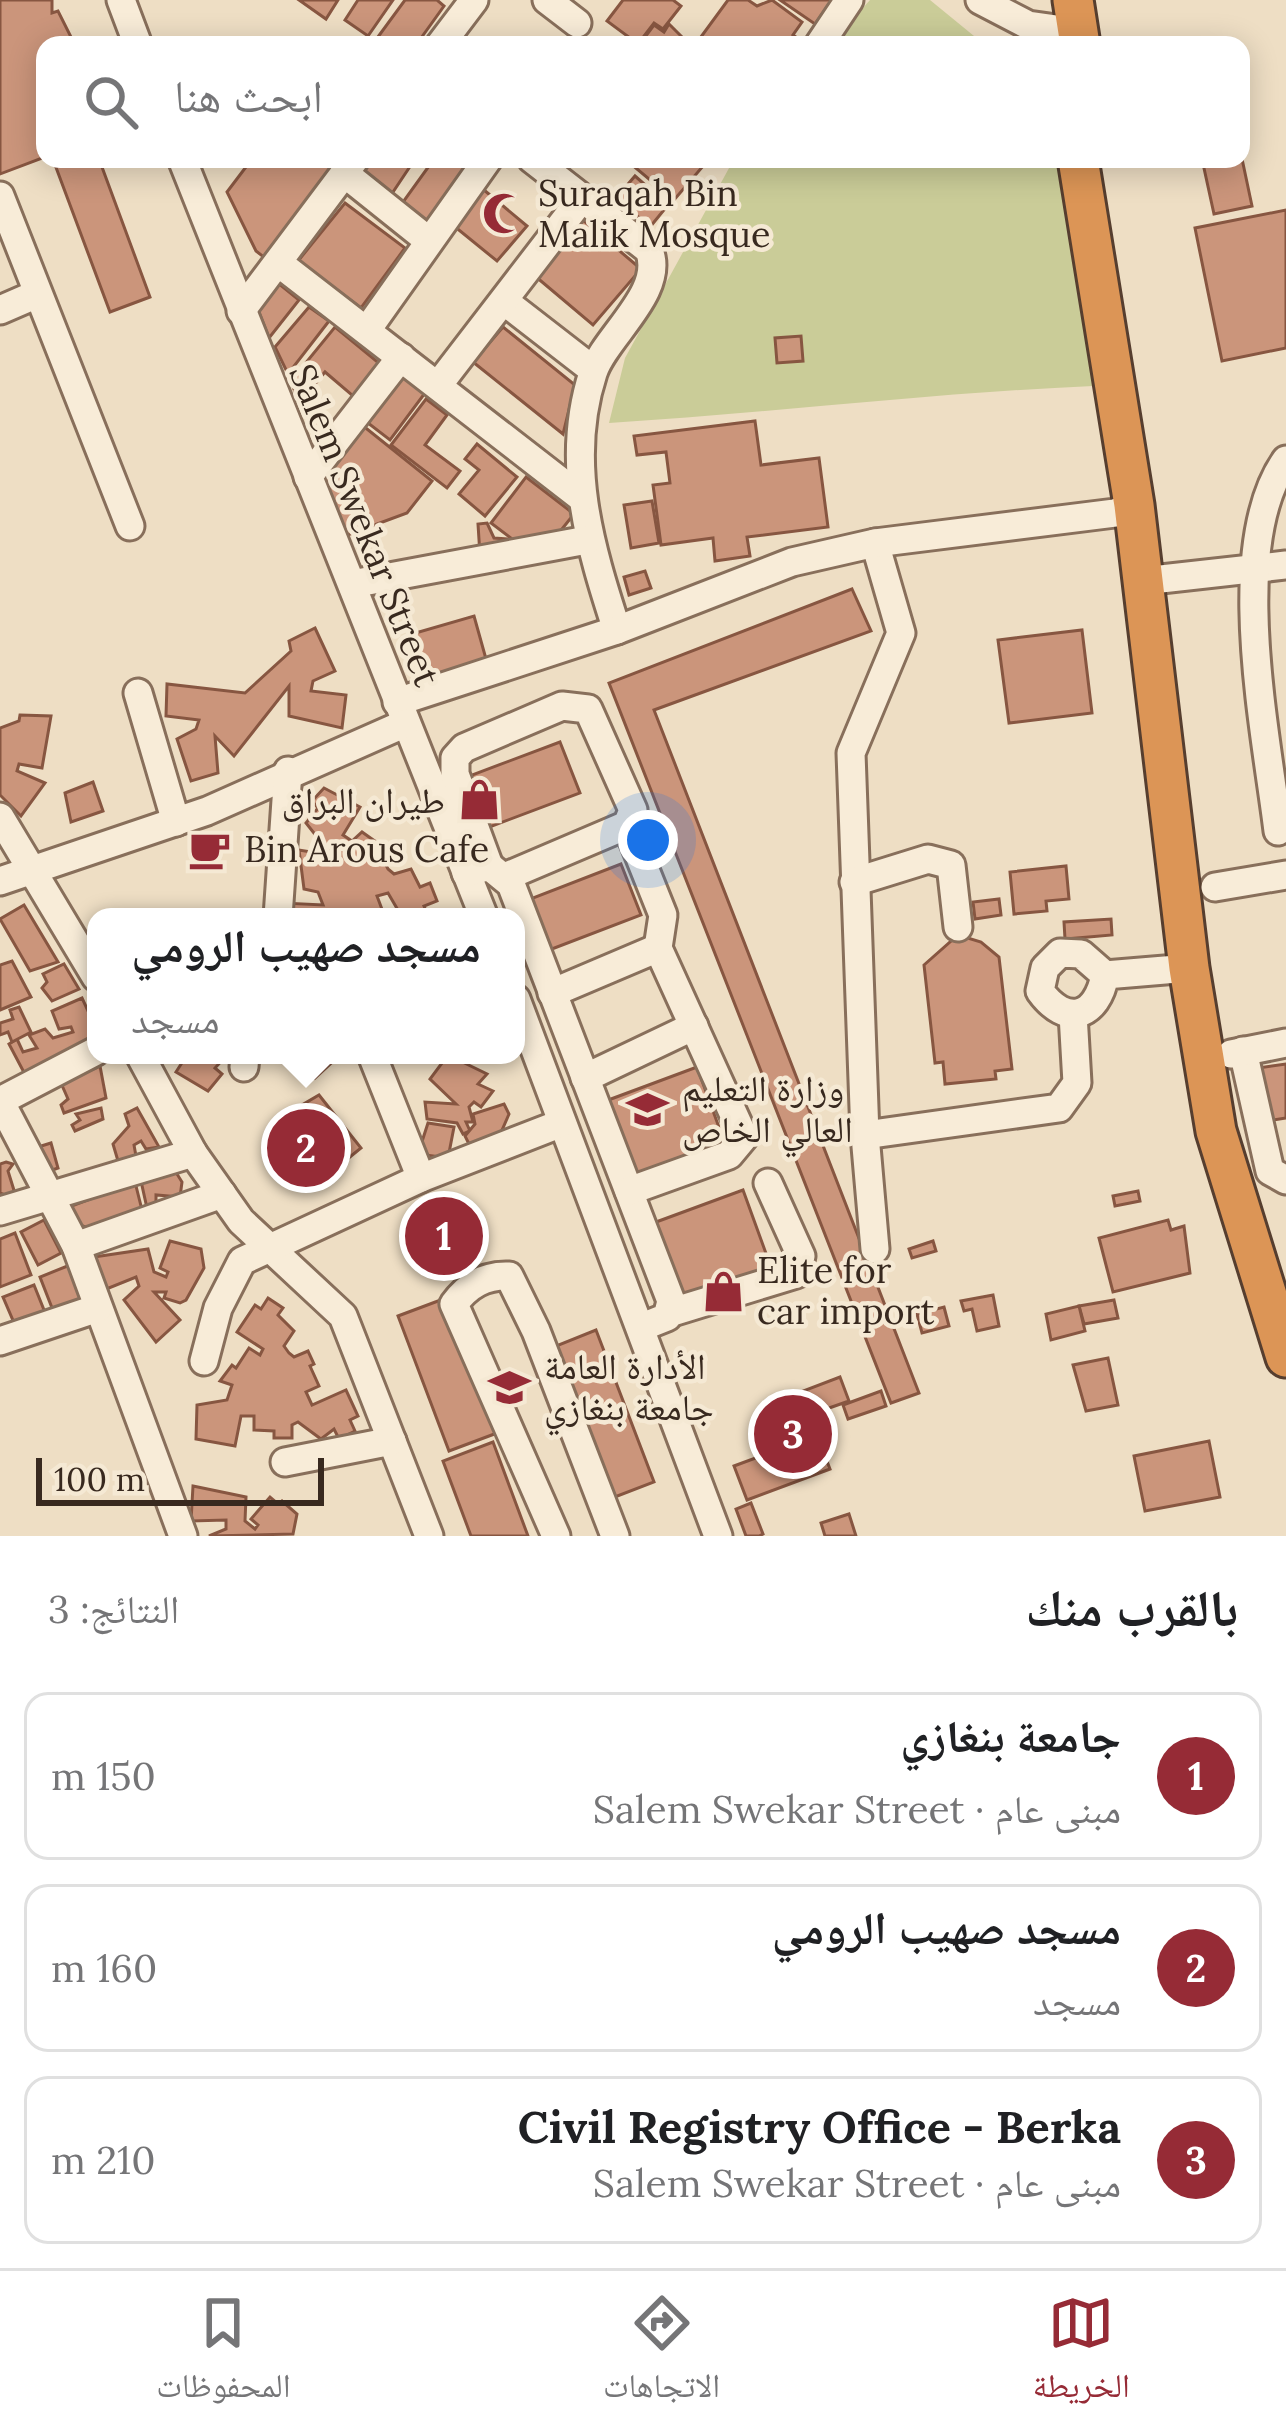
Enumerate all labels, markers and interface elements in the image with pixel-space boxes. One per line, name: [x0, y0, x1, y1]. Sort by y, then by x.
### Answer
search box: [36, 36, 1250, 168]
text: ابحث هنا: [174, 67, 323, 124]
icon: search: [78, 69, 144, 135]
place label: Suraqah Bin Malik Mosque: [538, 170, 771, 257]
mosque icon: Suraqah Bin Malik Mosque: [481, 191, 527, 237]
street label: Salem Swekar Street: [279, 357, 451, 693]
place label: طيران البراق: [281, 777, 445, 823]
shop icon: طيران البراق: [456, 777, 502, 823]
your location: [618, 810, 678, 870]
cafe icon: Bin Arous Cafe: [187, 826, 233, 872]
place label: Bin Arous Cafe: [244, 826, 489, 872]
popup: [87, 908, 525, 1064]
text: مسجد صهيب الرومي: [131, 917, 481, 974]
text: مسجد: [131, 994, 219, 1044]
place label: وزارة التعليم العالي الخاص: [682, 1065, 853, 1158]
school or university icon: وزارة التعليم العالي الخاص: [625, 1086, 671, 1132]
pin: 2: [267, 1103, 345, 1193]
pin: 1: [405, 1191, 483, 1281]
place label: Elite for car import: [757, 1247, 934, 1334]
shop icon: Elite for car import: [700, 1268, 746, 1314]
place label: الأدارة العامة جامعة بنغازي: [544, 1343, 714, 1436]
school or university icon: الأدارة العامة جامعة بنغازي: [487, 1364, 533, 1410]
pin: 3: [754, 1389, 832, 1479]
scale bar: [36, 1452, 324, 1505]
text: 100 m: [54, 1458, 145, 1500]
text: بالقرب منك: [1026, 1575, 1238, 1640]
text: النتائج: 3: [48, 1584, 179, 1634]
text: جامعة بنغازي: [900, 1707, 1121, 1764]
text: 150 m: [51, 1751, 156, 1801]
text: 1: [1188, 1751, 1204, 1801]
text: مبنى عام · Salem Swekar Street: [593, 1784, 1121, 1834]
text: مسجد صهيب الرومي: [772, 1899, 1121, 1956]
text: 160 m: [51, 1943, 157, 1993]
text: 2: [1186, 1943, 1206, 1993]
text: مسجد: [1033, 1976, 1121, 2026]
text: Civil Registry Office - Berka: [518, 2098, 1121, 2155]
text: 210 m: [51, 2135, 156, 2185]
text: 3: [1185, 2135, 1207, 2185]
text: مبنى عام · Salem Swekar Street: [593, 2158, 1121, 2208]
tab: المحفوظات: [156, 2290, 291, 2418]
tab: الاتجاهات: [603, 2290, 720, 2418]
tab: الخريطة: [1033, 2290, 1130, 2418]

